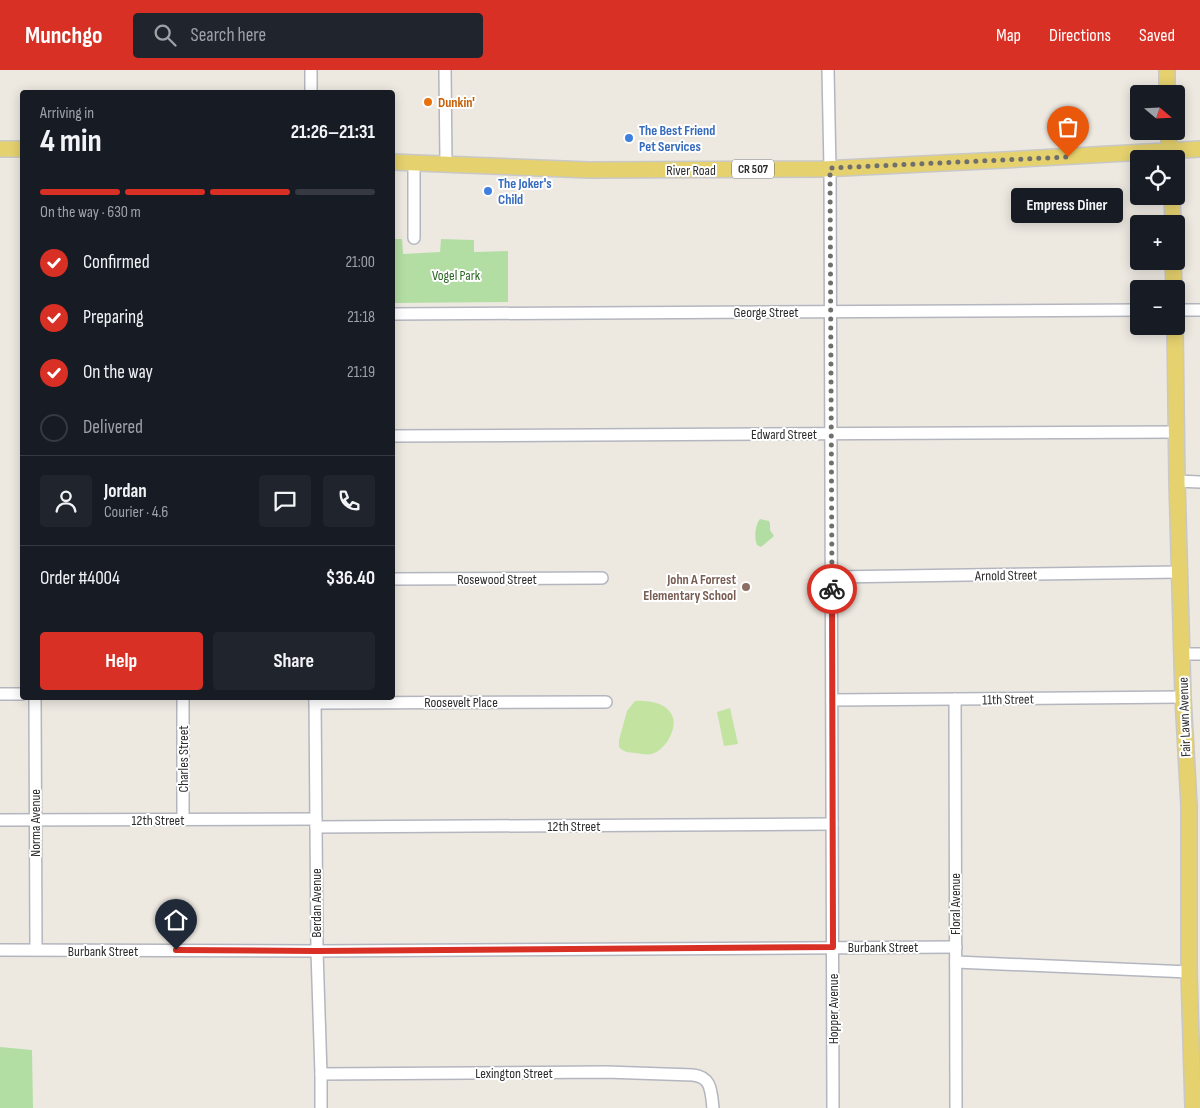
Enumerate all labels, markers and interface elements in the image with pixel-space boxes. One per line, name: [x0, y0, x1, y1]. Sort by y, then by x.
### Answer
search box: [133, 13, 483, 58]
text: Munchgo: [25, 21, 103, 50]
icon: search: [151, 21, 179, 49]
text: Search here: [191, 24, 266, 47]
text: Map: [996, 25, 1021, 46]
text: Directions: [1049, 25, 1111, 46]
text: Saved: [1139, 25, 1175, 46]
north arrow: [1130, 85, 1185, 140]
map controls: [1130, 85, 1185, 335]
place label: Dunkin': [438, 94, 475, 111]
marker: Dunkin': [422, 96, 434, 108]
text: Arriving in: [40, 104, 94, 123]
pin: [1047, 106, 1089, 157]
icon: bag: [1054, 113, 1082, 141]
text: 21:26–21:31: [291, 121, 375, 144]
text: 4 min: [40, 122, 102, 161]
place label: The Best Friend Pet Services: [639, 122, 715, 155]
marker: The Best Friend Pet Services: [623, 132, 635, 144]
button: locate: [1130, 150, 1185, 205]
road number: CR 507: [732, 160, 774, 178]
street label: River Road: [666, 162, 716, 179]
place label: The Joker's Child: [498, 175, 552, 208]
marker: The Joker's Child: [482, 185, 494, 197]
callout: Empress Diner: [1012, 187, 1124, 222]
text: Empress Diner: [1026, 196, 1108, 215]
text: On the way · 630 m: [40, 203, 141, 222]
button: +: [1130, 215, 1185, 270]
icon: check: [40, 249, 68, 277]
text: Confirmed: [83, 251, 150, 274]
text: 21:00: [345, 253, 375, 272]
park label: Vogel Park: [432, 267, 481, 284]
button: −: [1130, 280, 1185, 335]
icon: check: [40, 304, 68, 332]
street label: George Street: [733, 304, 799, 321]
text: Preparing: [83, 306, 144, 329]
text: 21:18: [347, 308, 375, 327]
icon: check: [40, 359, 68, 387]
text: On the way: [83, 361, 153, 384]
text: 21:19: [347, 363, 375, 382]
text: Delivered: [83, 416, 143, 439]
street label: Edward Street: [751, 426, 817, 443]
button: person: [40, 475, 92, 527]
button: chat: [259, 475, 311, 527]
button: phone: [323, 475, 375, 527]
text: Jordan: [104, 480, 147, 503]
text: Courier · 4.6: [104, 503, 168, 522]
courier: [807, 564, 857, 614]
street label: Arnold Street: [974, 566, 1037, 585]
text: Order #4004: [40, 567, 120, 590]
text: $36.40: [326, 567, 375, 590]
street label: Rosewood Street: [457, 571, 537, 588]
place label: John A Forrest Elementary School: [643, 571, 736, 604]
icon: bike: [818, 575, 846, 603]
marker: John A Forrest Elementary School: [740, 581, 752, 593]
button: Help: [40, 632, 203, 690]
button: Share: [213, 632, 375, 690]
street label: Fair Lawn Avenue: [1175, 677, 1194, 757]
street label: 11th Street: [982, 691, 1034, 708]
street label: Roosevelt Place: [424, 694, 498, 711]
street label: Charles Street: [175, 725, 192, 793]
street label: Norma Avenue: [27, 789, 44, 857]
street label: 12th Street: [132, 812, 184, 829]
street label: 12th Street: [548, 818, 600, 835]
street label: Berdan Avenue: [308, 868, 325, 938]
street label: Floral Avenue: [947, 873, 964, 935]
pin: [155, 899, 197, 950]
icon: home: [162, 906, 190, 934]
street label: Burbank Street: [848, 939, 918, 956]
street label: Burbank Street: [68, 943, 138, 960]
street label: Hopper Avenue: [825, 974, 842, 1044]
street label: Lexington Street: [475, 1065, 553, 1082]

